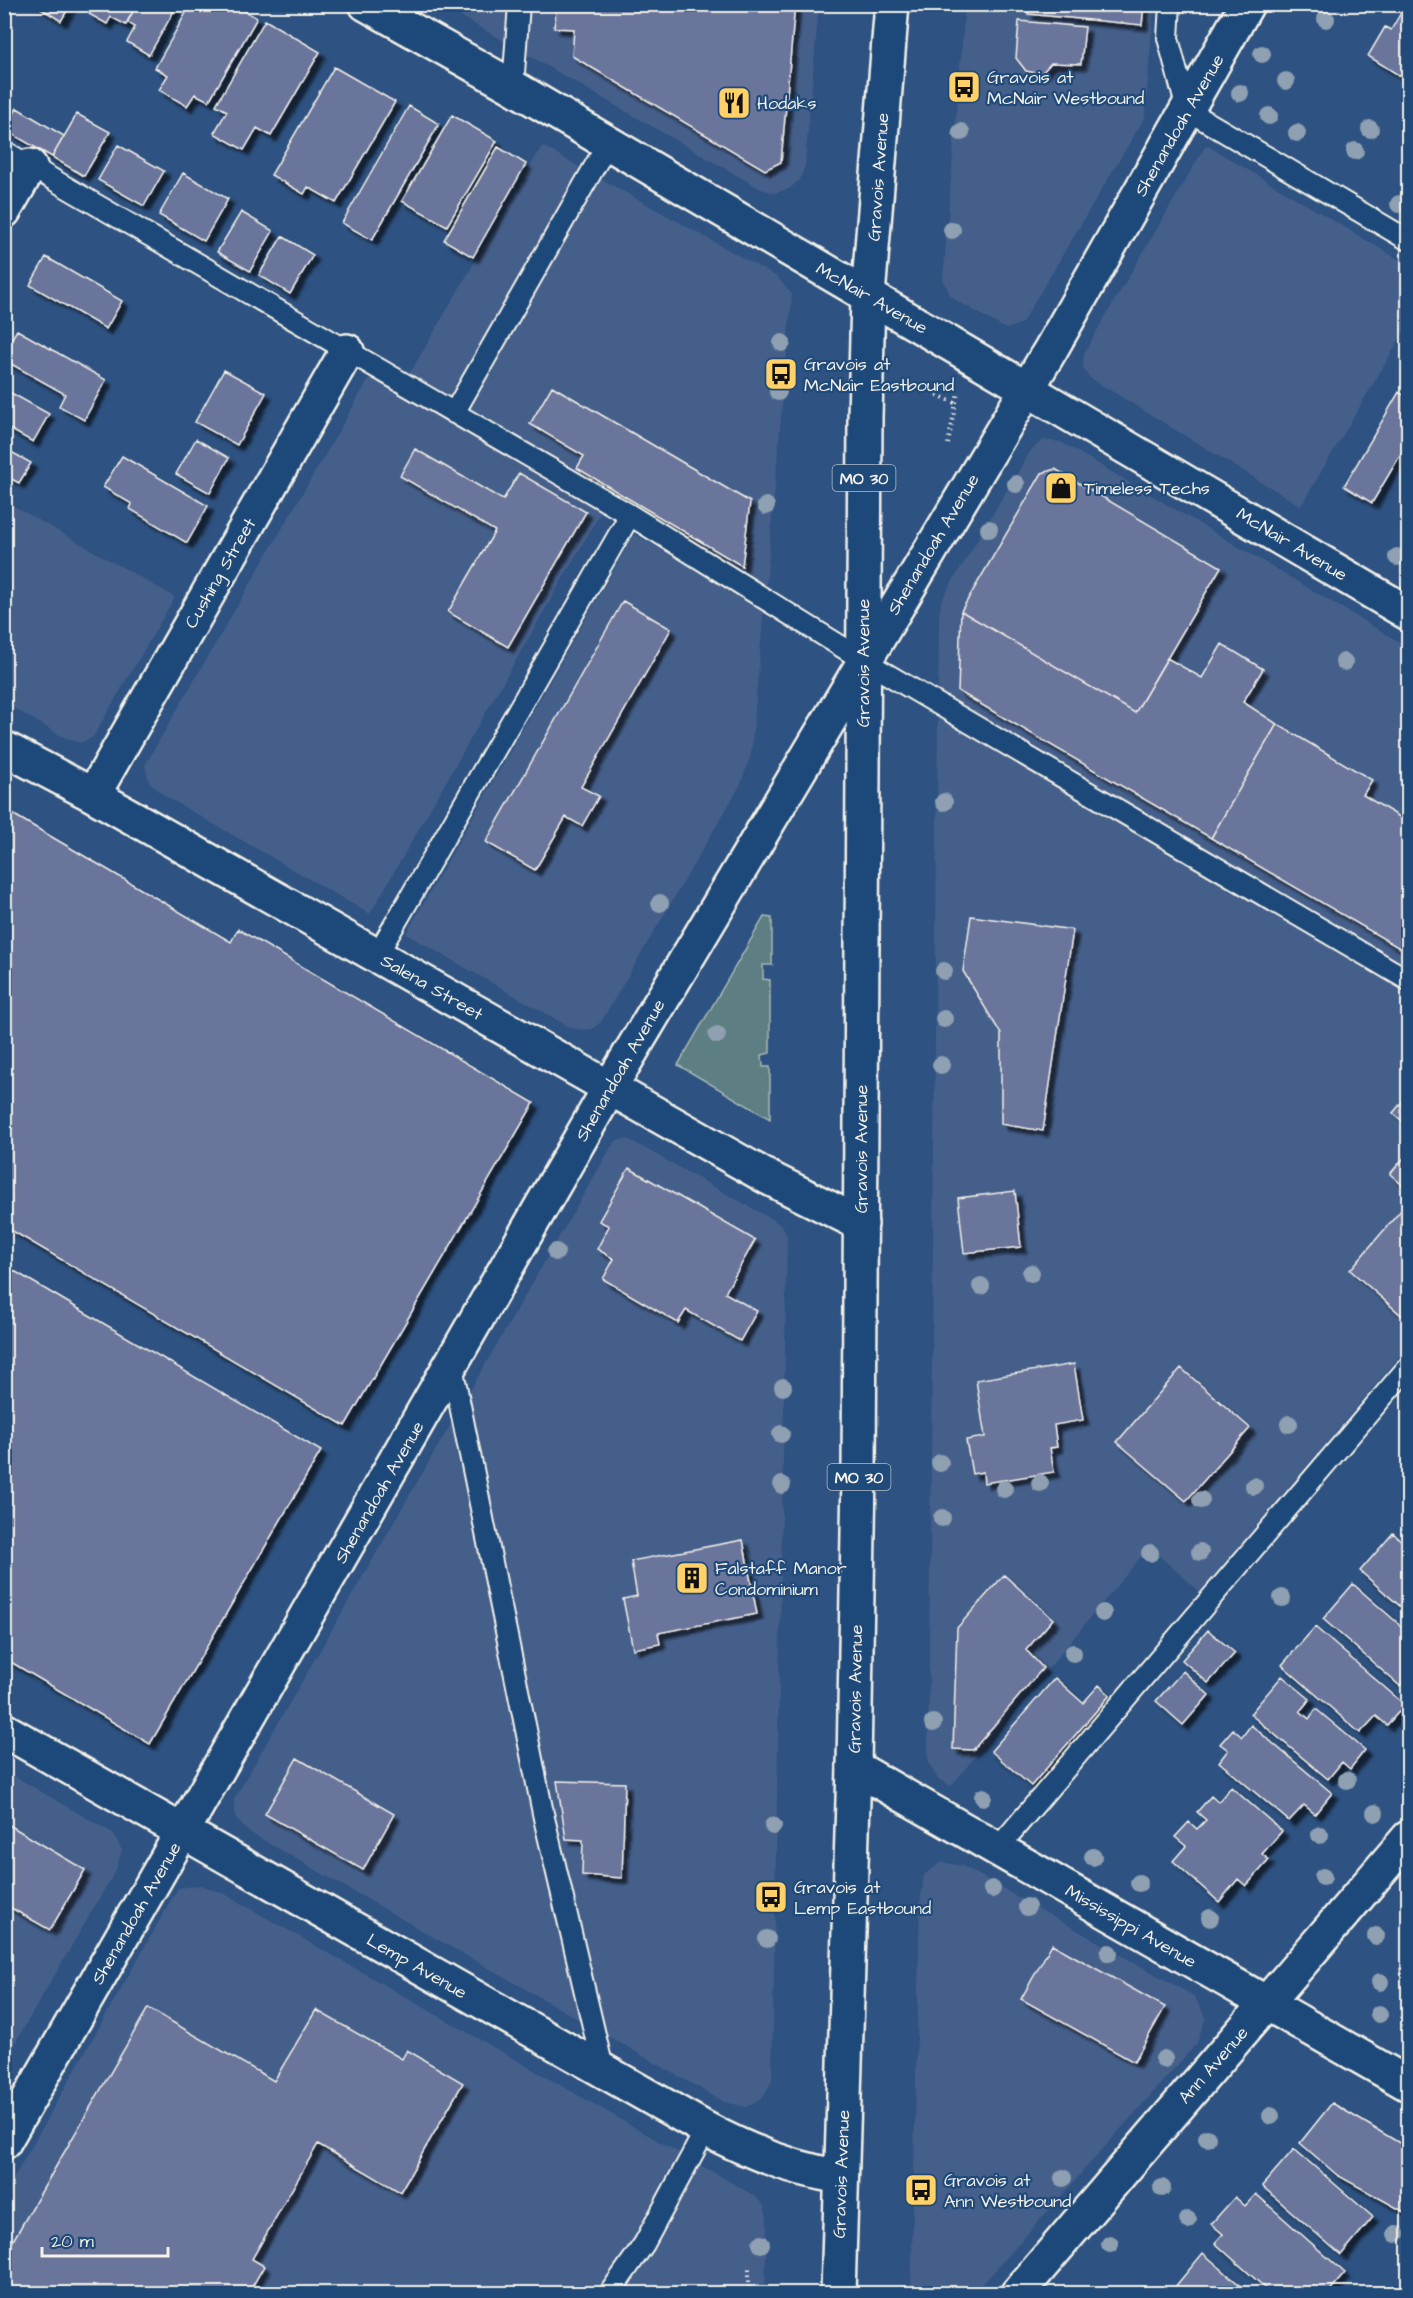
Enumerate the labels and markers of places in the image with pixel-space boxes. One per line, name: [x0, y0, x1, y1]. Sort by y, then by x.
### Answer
place label: Gravois at McNair Westbound: [987, 65, 1144, 111]
bus stop icon: Gravois at McNair Westbound: [946, 69, 982, 105]
restaurant icon: Hodaks: [716, 85, 752, 121]
place label: Hodaks: [757, 91, 817, 116]
place label: Gravois at McNair Eastbound: [804, 352, 954, 398]
bus stop icon: Gravois at McNair Eastbound: [763, 356, 799, 392]
shop icon: Timeless Techs: [1043, 470, 1079, 506]
place label: Timeless Techs: [1084, 476, 1210, 501]
place label: Falstaff Manor Condominium: [715, 1556, 847, 1602]
building icon: Falstaff Manor Condominium: [674, 1560, 710, 1596]
place label: Gravois at Lemp Eastbound: [794, 1875, 931, 1921]
bus stop icon: Gravois at Lemp Eastbound: [753, 1879, 789, 1915]
place label: Gravois at Ann Westbound: [944, 2168, 1071, 2214]
bus stop icon: Gravois at Ann Westbound: [903, 2172, 939, 2208]

